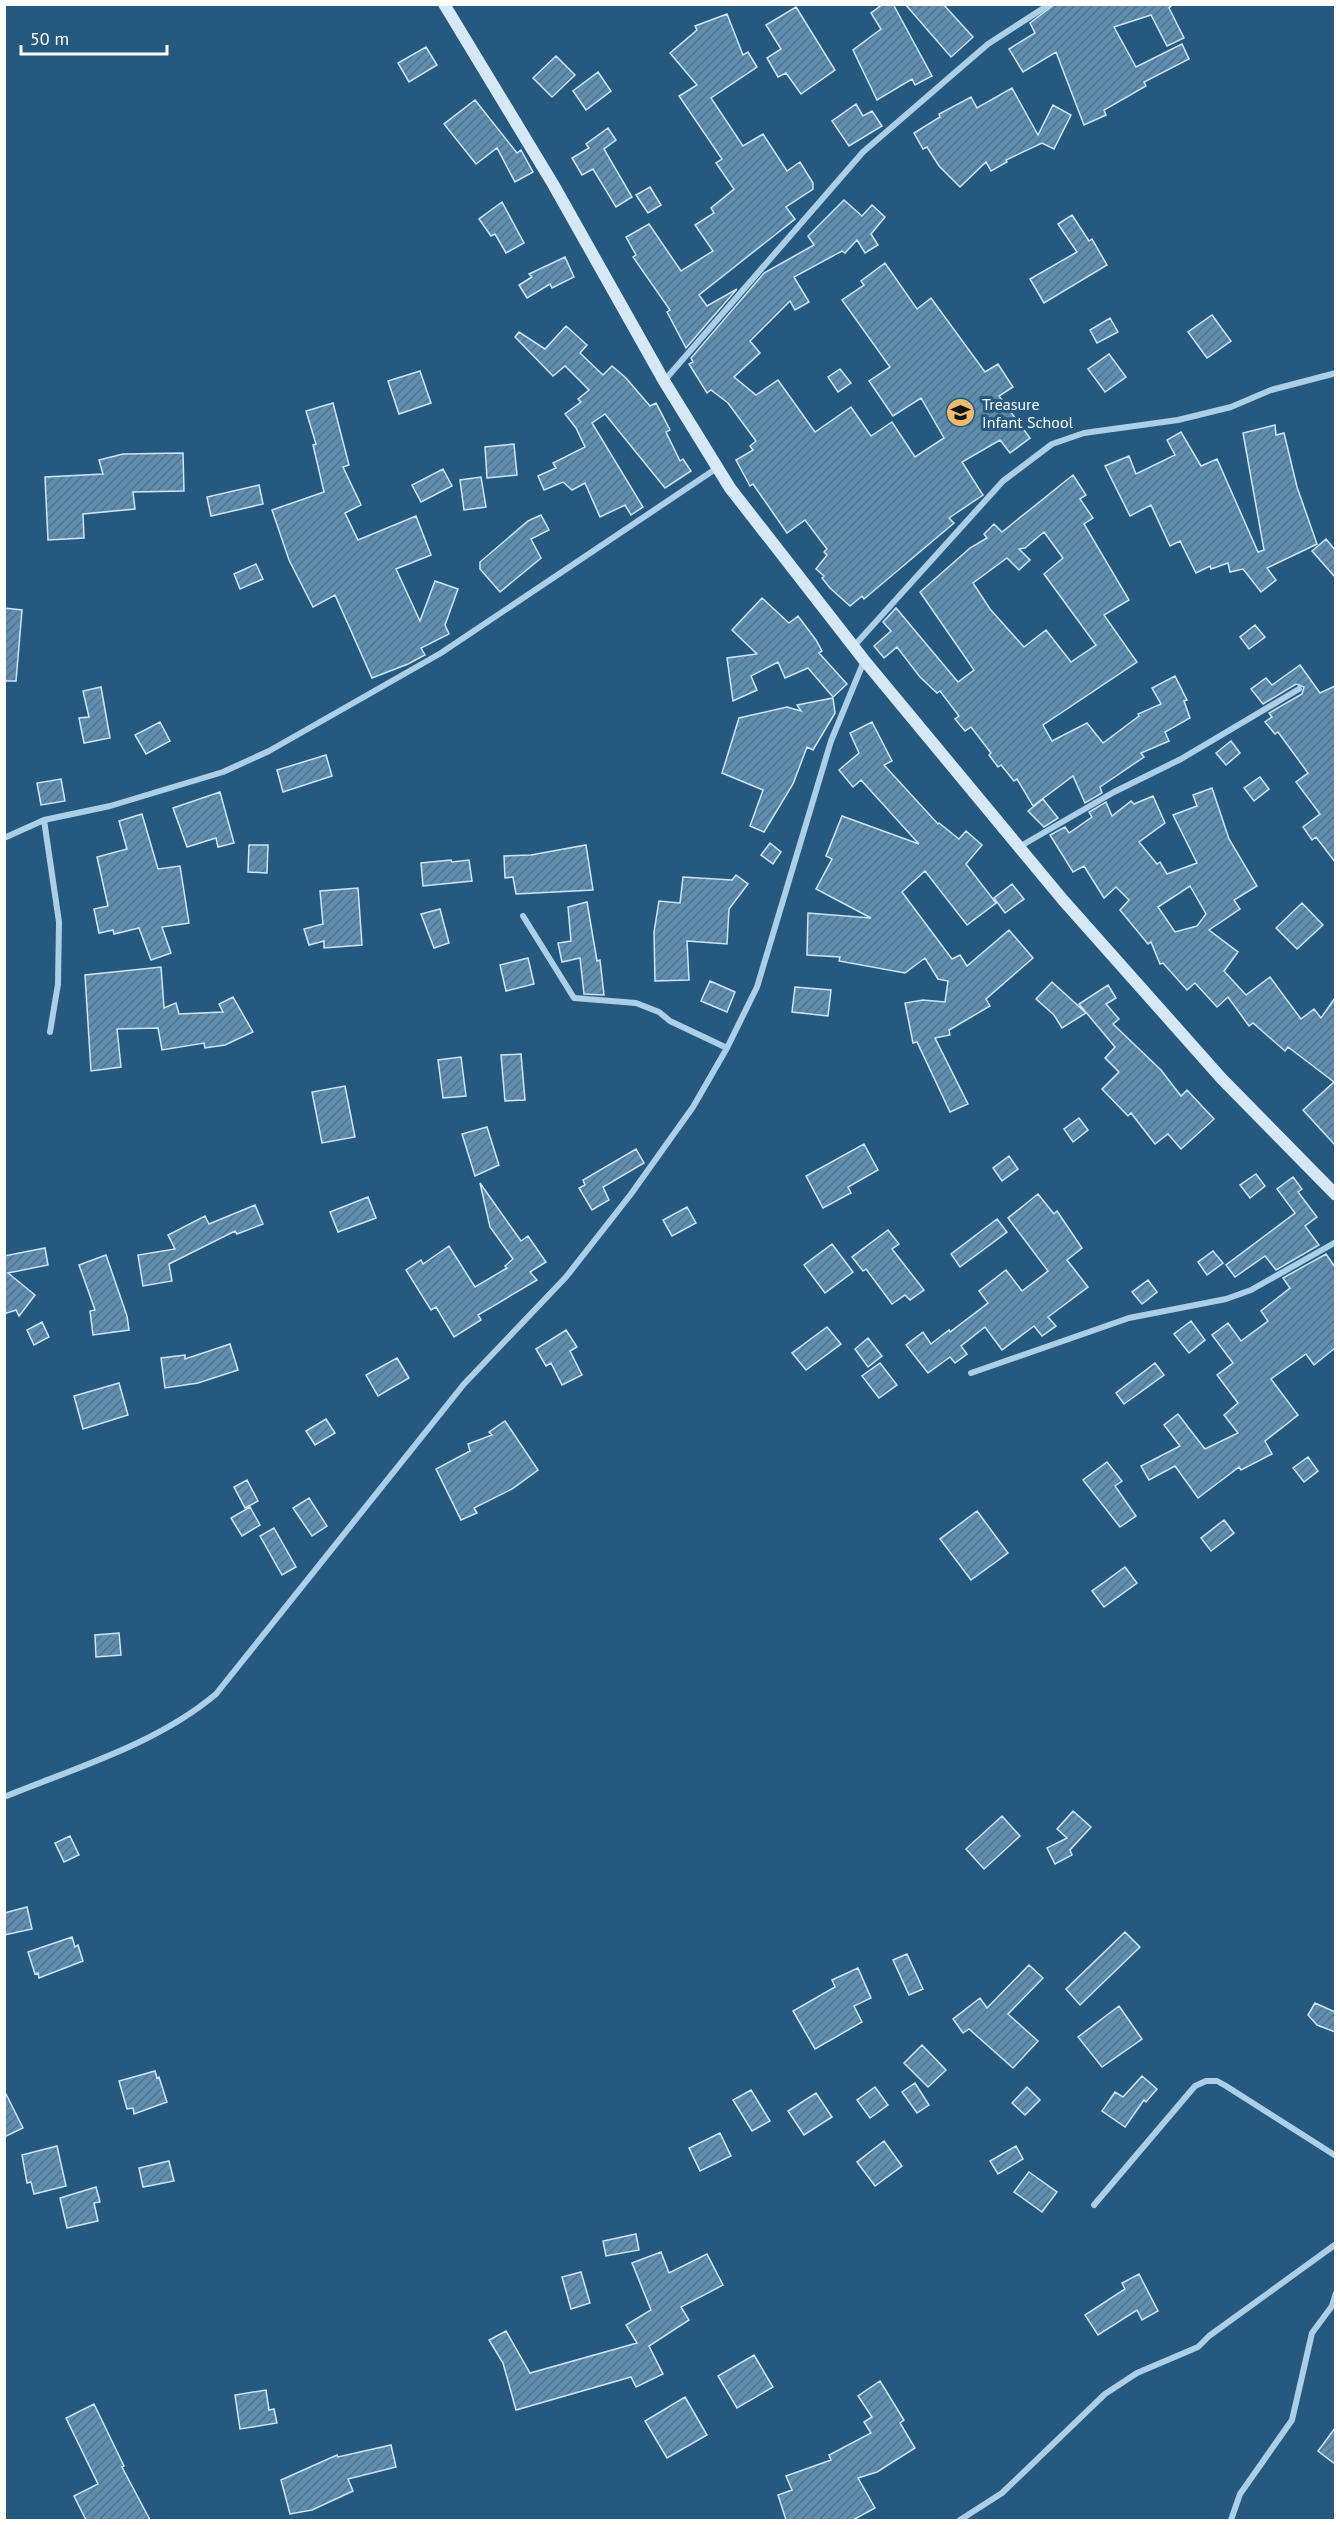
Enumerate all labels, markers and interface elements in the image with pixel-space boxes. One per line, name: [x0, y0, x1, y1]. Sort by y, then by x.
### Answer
scale bar: [21, 18, 166, 56]
text: 50 m: [30, 27, 69, 50]
place label: Treasure Infant School: [982, 394, 1074, 432]
school or university icon: Treasure Infant School: [945, 397, 977, 429]

